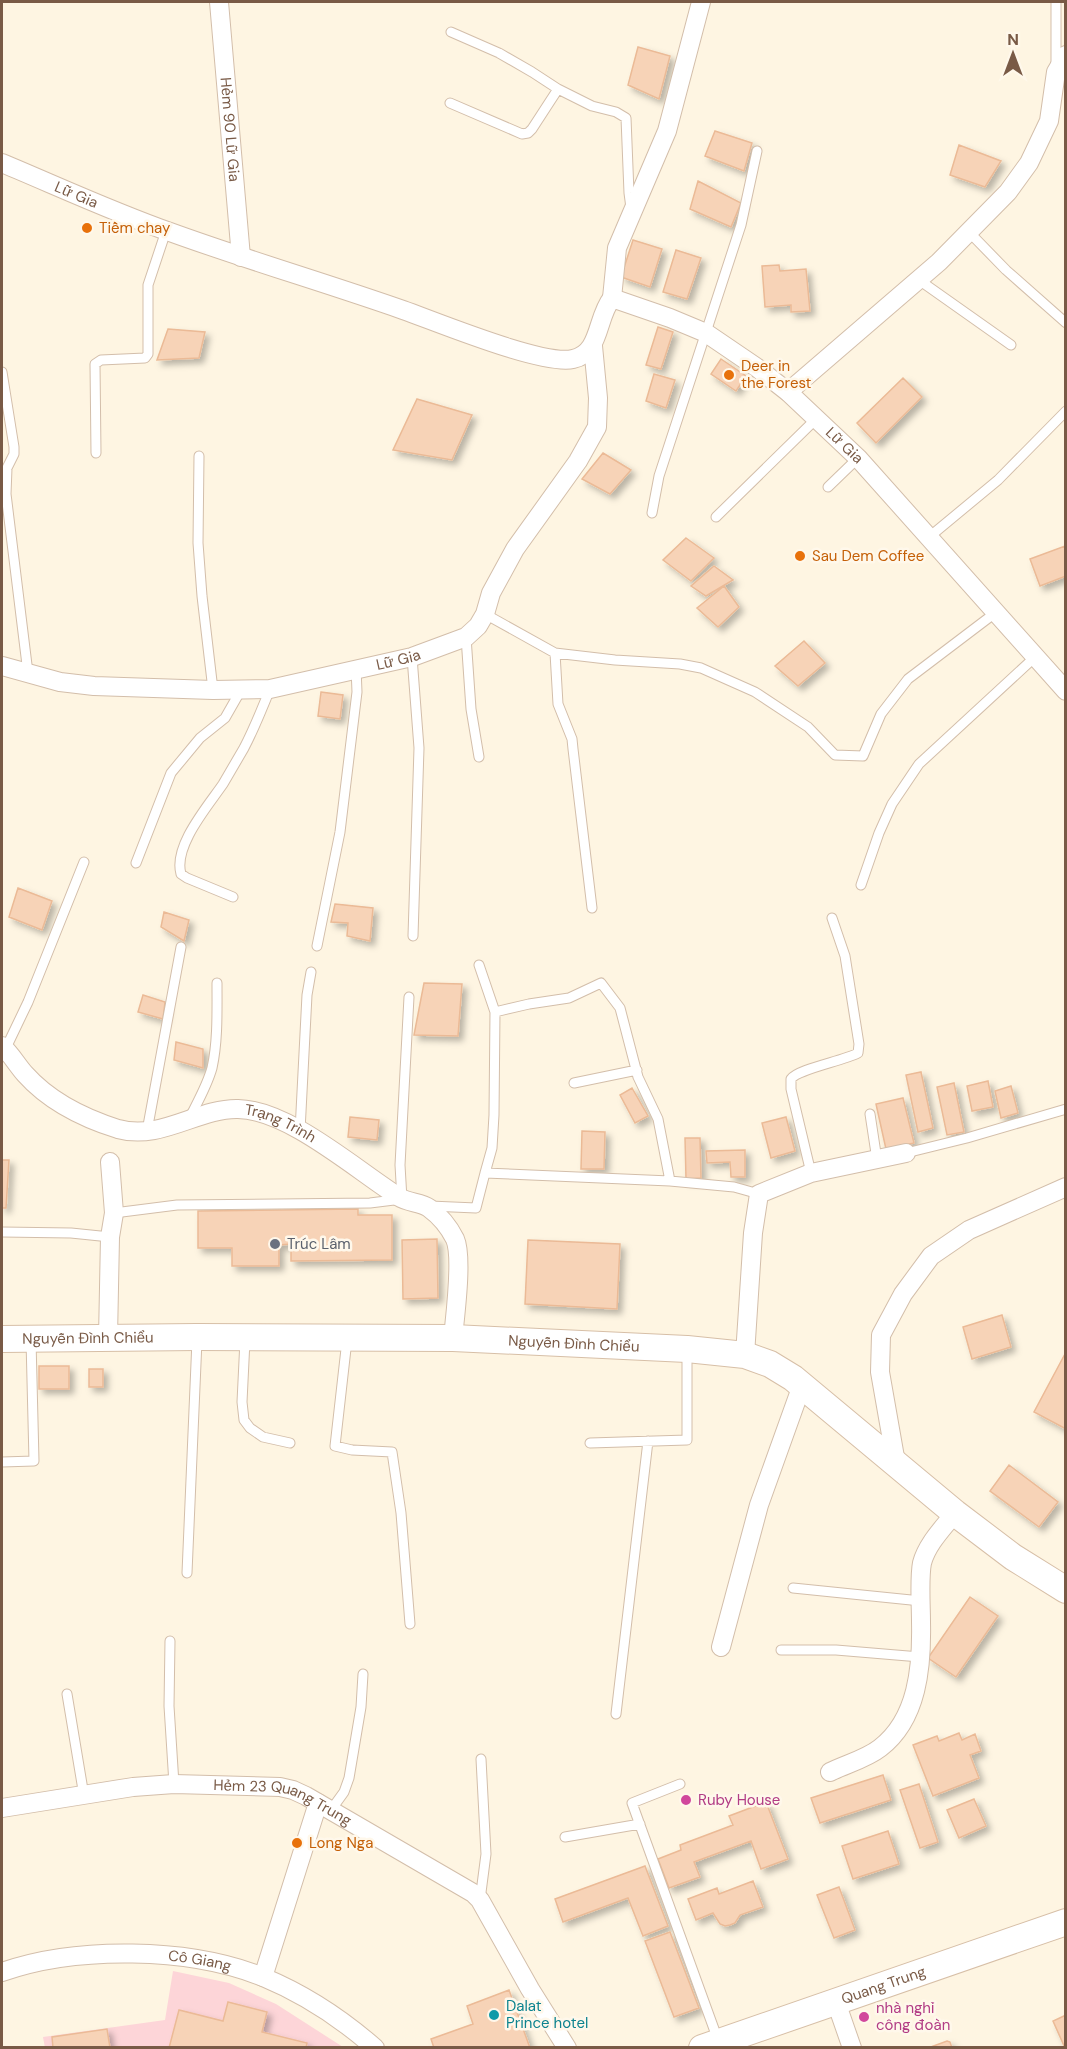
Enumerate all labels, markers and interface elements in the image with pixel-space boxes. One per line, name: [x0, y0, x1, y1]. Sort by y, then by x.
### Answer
north arrow: [983, 24, 1043, 84]
text: N: [1007, 29, 1019, 50]
street label: Hẻm 90 Lữ Gia: [216, 76, 244, 183]
street label: Lữ Gia: [52, 177, 101, 213]
place label: Tiềm chay: [99, 218, 171, 238]
marker: Tiềm chay: [80, 221, 94, 235]
place label: Deer in the Forest: [741, 356, 812, 393]
marker: Deer in the Forest: [722, 368, 736, 382]
street label: Lữ Gia: [821, 423, 868, 468]
place label: Sau Dem Coffee: [812, 546, 924, 566]
marker: Sau Dem Coffee: [793, 549, 807, 563]
street label: Lữ Gia: [374, 645, 423, 675]
street label: Trạng Trình: [243, 1100, 320, 1147]
place label: Trúc Lâm: [287, 1234, 351, 1254]
marker: Trúc Lâm: [268, 1237, 282, 1251]
street label: Nguyễn Đình Chiểu: [22, 1327, 154, 1349]
street label: Nguyễn Đình Chiểu: [508, 1331, 640, 1357]
street label: Hẻm 23 Quang Trung: [213, 1775, 355, 1830]
place label: Ruby House: [698, 1790, 780, 1810]
marker: Ruby House: [679, 1793, 693, 1807]
place label: Long Nga: [309, 1833, 373, 1853]
marker: Long Nga: [290, 1836, 304, 1850]
street label: Cô Giang: [167, 1945, 234, 1976]
street label: Quang Trung: [839, 1961, 928, 2009]
place label: Dalat Prince hotel: [506, 1996, 588, 2033]
place label: nhà nghỉ công đoàn: [876, 1998, 950, 2035]
marker: Dalat Prince hotel: [487, 2008, 501, 2022]
marker: nhà nghỉ công đoàn: [857, 2010, 871, 2024]

